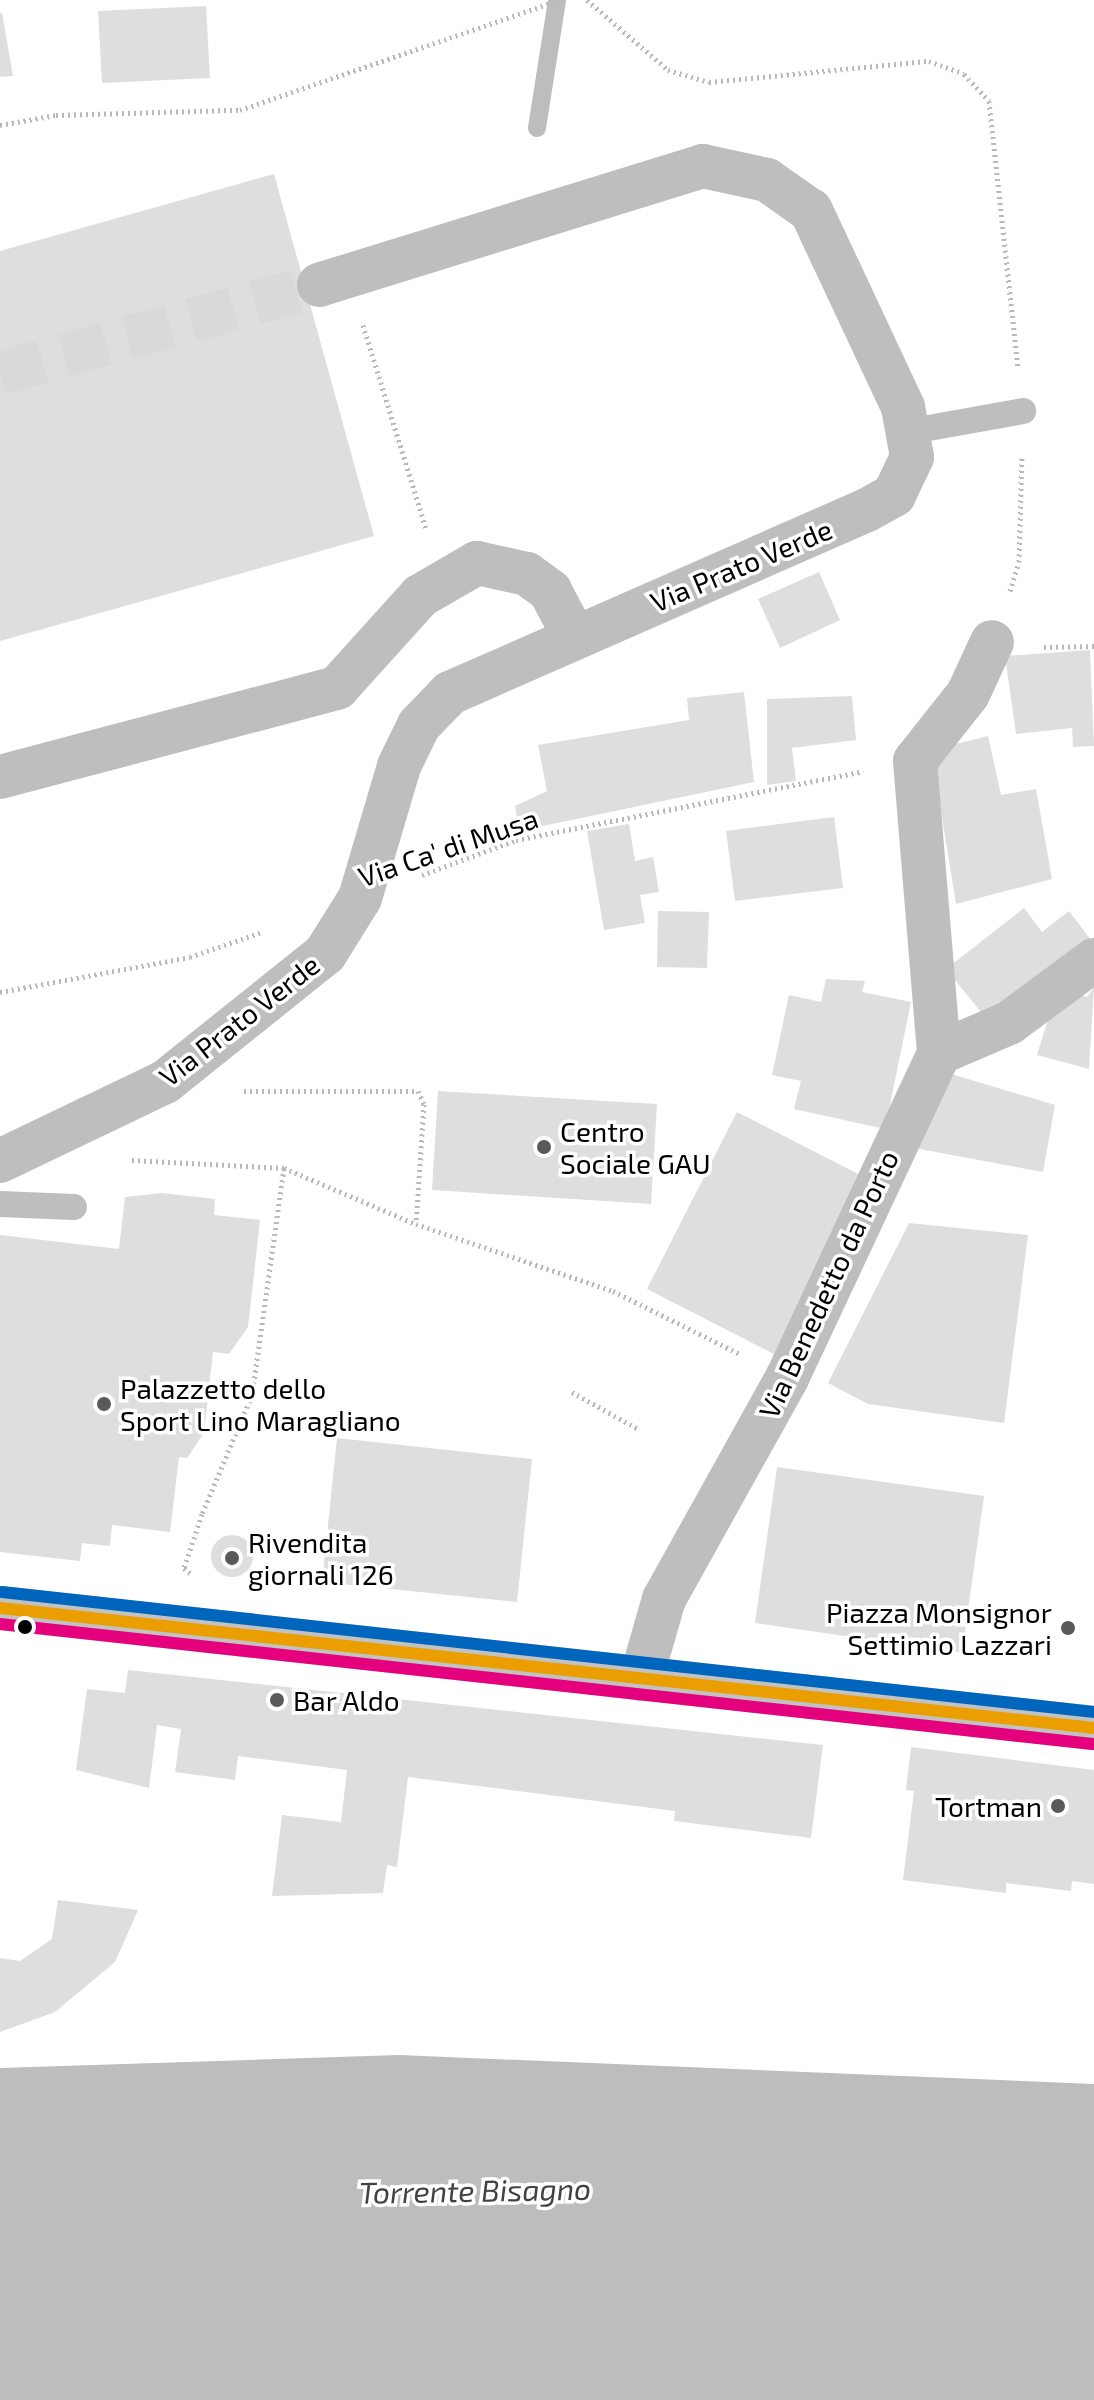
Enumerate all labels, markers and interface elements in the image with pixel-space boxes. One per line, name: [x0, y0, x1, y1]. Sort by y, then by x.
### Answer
street label: Via Prato Verde: [645, 512, 837, 618]
street label: Via Ca' di Musa: [354, 800, 542, 894]
street label: Via Prato Verde: [152, 947, 326, 1093]
place label: Centro Sociale GAU: [560, 1114, 711, 1180]
marker: Centro Sociale GAU: [535, 1138, 553, 1156]
street label: Via Benedetto da Porto: [751, 1145, 905, 1423]
place label: Palazzetto dello Sport Lino Maragliano: [120, 1371, 401, 1437]
marker: Palazzetto dello Sport Lino Maragliano: [95, 1395, 113, 1413]
place label: Rivendita giornali 126: [248, 1525, 394, 1591]
marker: Rivendita giornali 126: [223, 1549, 241, 1567]
place label: Piazza Monsignor Settimio Lazzari: [826, 1595, 1052, 1661]
unlabelled marker: [17, 1619, 33, 1635]
marker: Piazza Monsignor Settimio Lazzari: [1059, 1619, 1077, 1637]
place label: Bar Aldo: [293, 1683, 401, 1717]
marker: Bar Aldo: [268, 1691, 286, 1709]
place label: Tortman: [935, 1789, 1042, 1823]
marker: Tortman: [1049, 1797, 1067, 1815]
water label: Torrente Bisagno: [359, 2170, 591, 2210]

